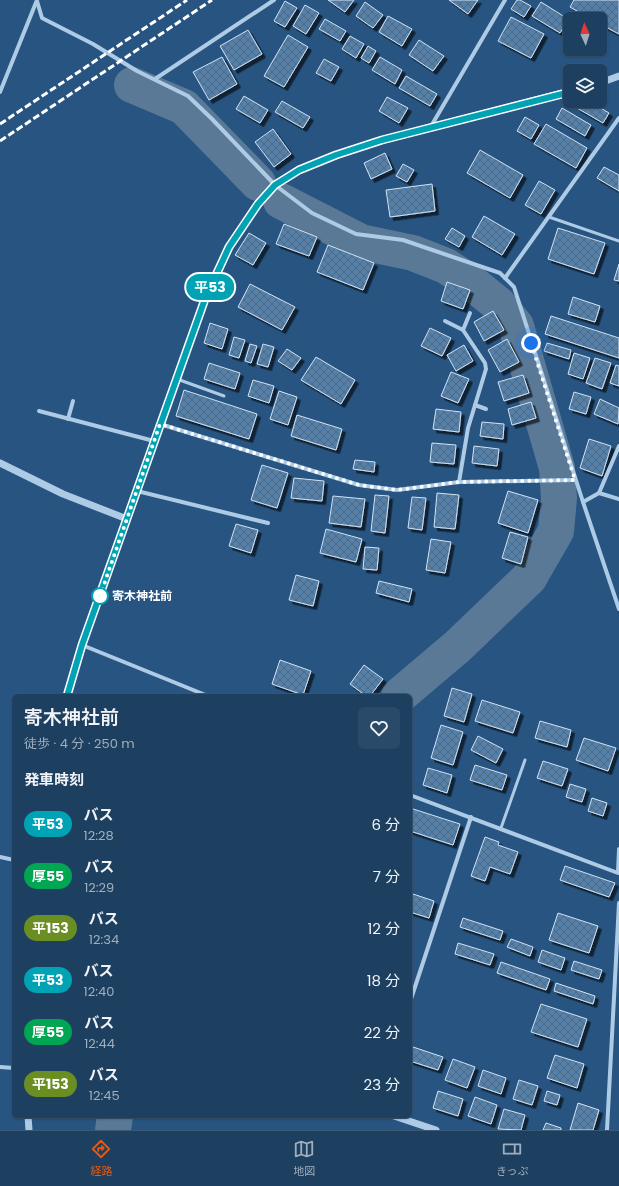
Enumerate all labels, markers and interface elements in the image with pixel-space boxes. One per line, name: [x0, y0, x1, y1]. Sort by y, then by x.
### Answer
north arrow: [563, 12, 607, 56]
map controls: [563, 12, 607, 108]
button: layers: [563, 64, 607, 108]
line badge: 平53: [187, 274, 233, 300]
text: 平53: [194, 277, 226, 297]
your location: [521, 333, 541, 353]
marker: 寄木神社前: [91, 587, 109, 605]
place label: 寄木神社前: [112, 587, 172, 604]
text: 寄木神社前: [24, 704, 119, 731]
button: heart: [358, 707, 400, 749]
text: 徒歩 · 4 分 · 250 m: [24, 734, 135, 753]
text: 発車時刻: [24, 769, 84, 790]
text: バス: [84, 804, 114, 825]
text: 平53: [32, 814, 64, 834]
text: 6 分: [371, 814, 400, 835]
text: 12:28: [84, 826, 114, 845]
text: バス: [84, 856, 114, 877]
text: 厚55: [32, 866, 64, 886]
text: 7 分: [373, 866, 400, 887]
text: 12:29: [84, 878, 114, 897]
text: バス: [89, 908, 119, 929]
text: 平153: [32, 918, 69, 938]
text: 12 分: [368, 918, 400, 939]
text: 12:34: [89, 930, 119, 949]
text: バス: [84, 960, 114, 981]
text: 平53: [32, 970, 64, 990]
text: 18 分: [367, 970, 400, 991]
text: 12:40: [84, 982, 114, 1001]
text: バス: [84, 1012, 114, 1033]
text: 厚55: [32, 1022, 64, 1042]
text: 22 分: [364, 1022, 400, 1043]
text: 12:44: [84, 1034, 115, 1053]
text: バス: [89, 1064, 119, 1085]
text: 平153: [32, 1074, 69, 1094]
text: 23 分: [364, 1074, 400, 1095]
text: 12:45: [89, 1086, 120, 1105]
tab: 経路: [90, 1138, 112, 1180]
tab: 地図: [293, 1138, 315, 1180]
tab: きっぷ: [496, 1138, 529, 1180]

